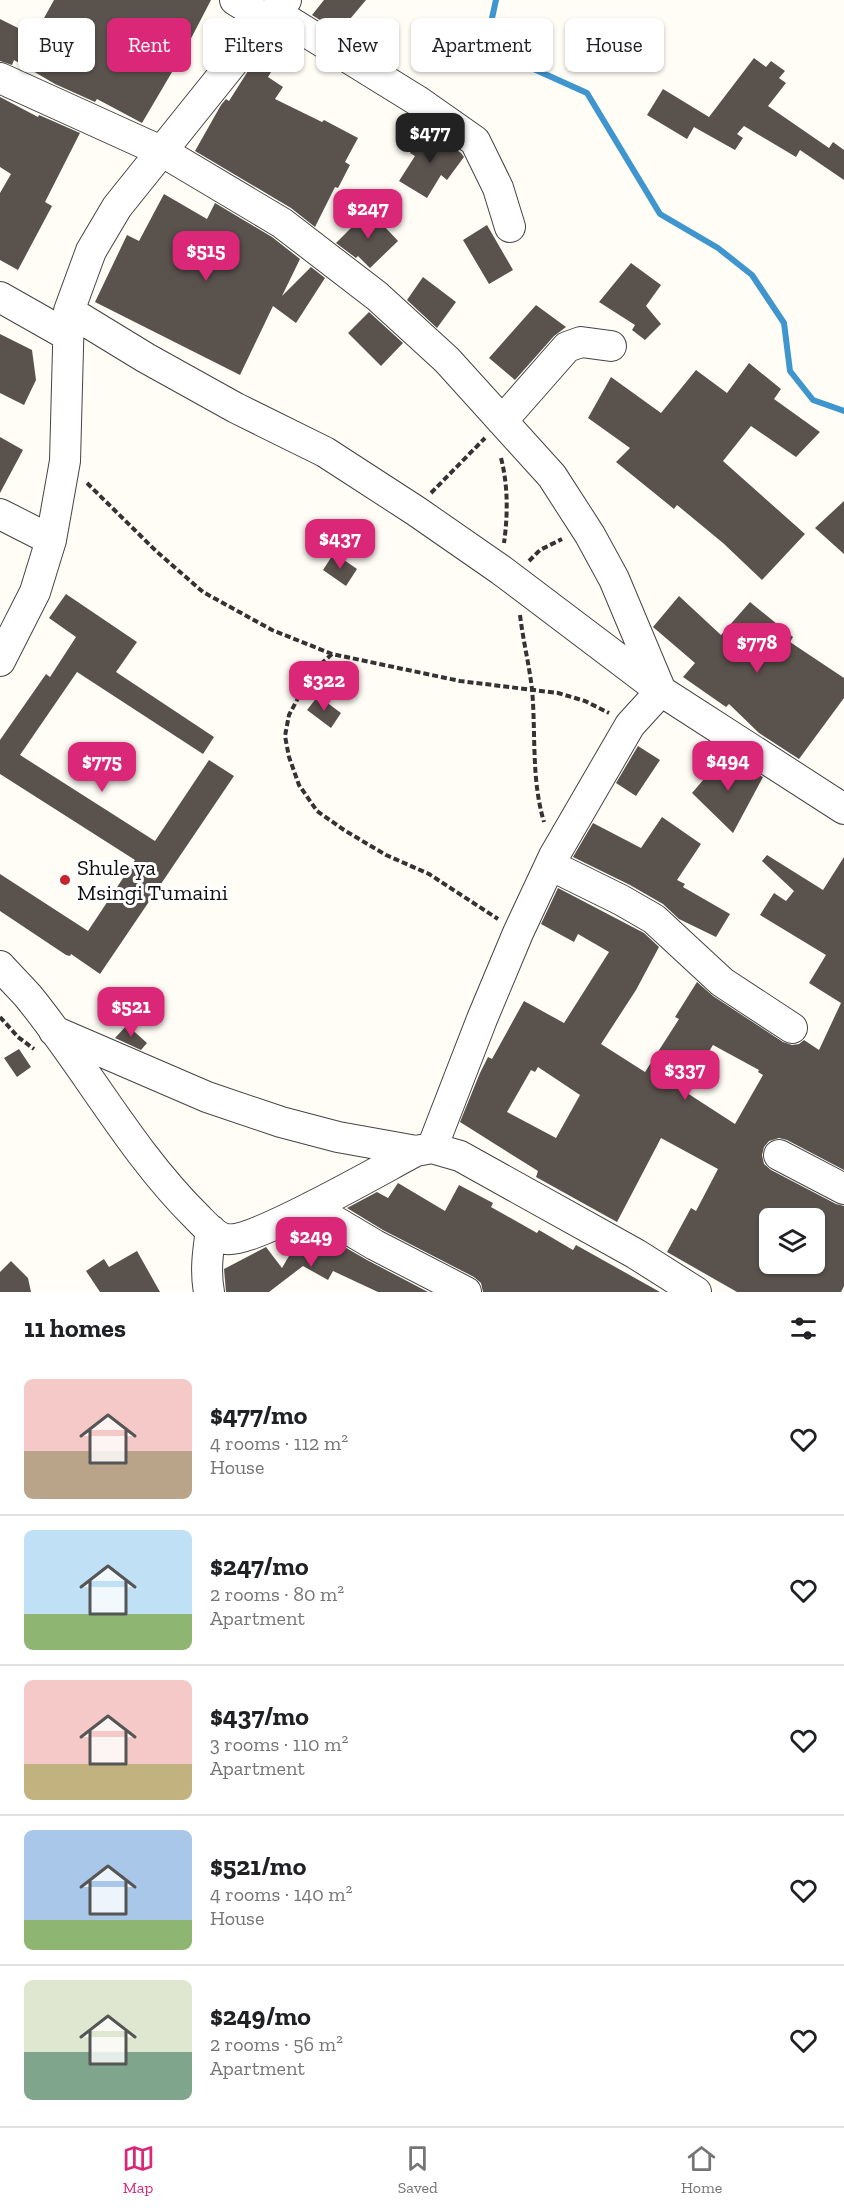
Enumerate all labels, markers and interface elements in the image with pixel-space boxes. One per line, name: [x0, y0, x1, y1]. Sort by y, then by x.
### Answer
chip: Buy: [18, 18, 95, 72]
chip: Rent: [107, 18, 191, 72]
chip: Filters: [203, 18, 304, 72]
chip: New: [316, 18, 399, 72]
chip: Apartment: [411, 18, 553, 72]
chip: House: [565, 18, 664, 72]
pin: $477: [394, 113, 466, 164]
text: $477: [410, 120, 450, 144]
pin: $247: [332, 189, 404, 240]
text: $247: [347, 196, 389, 220]
pin: $515: [170, 231, 242, 282]
text: $515: [187, 238, 225, 262]
pin: $437: [304, 519, 376, 570]
text: $437: [319, 526, 361, 550]
pin: $778: [721, 623, 793, 674]
text: $778: [737, 630, 777, 654]
pin: $322: [288, 661, 360, 712]
text: $322: [303, 668, 345, 692]
pin: $494: [692, 741, 764, 792]
pin: $775: [66, 742, 138, 793]
text: $494: [706, 748, 750, 772]
text: $775: [82, 749, 122, 773]
place label: Shule ya Msingi Tumaini: [77, 854, 228, 906]
marker: Shule ya Msingi Tumaini: [58, 873, 72, 887]
pin: $521: [95, 987, 167, 1038]
text: $521: [111, 994, 151, 1018]
pin: $337: [649, 1050, 721, 1101]
text: $337: [664, 1057, 706, 1081]
map controls: [759, 1208, 825, 1274]
button: layers: [759, 1208, 825, 1274]
pin: $249: [275, 1217, 347, 1268]
text: $249: [290, 1224, 332, 1248]
text: 11 homes: [24, 1312, 126, 1344]
icon: filters: [787, 1312, 820, 1345]
text: $477/mo: [210, 1399, 307, 1431]
icon: home: [72, 1403, 144, 1475]
icon: heart: [787, 1423, 820, 1456]
text: 4 rooms · 112 m²: [210, 1431, 348, 1455]
text: House: [210, 1455, 264, 1479]
text: $247/mo: [210, 1550, 309, 1582]
icon: home: [72, 1554, 144, 1626]
icon: heart: [787, 1574, 820, 1607]
text: 2 rooms · 80 m²: [210, 1582, 344, 1606]
text: Apartment: [210, 1606, 305, 1630]
text: $437/mo: [210, 1700, 309, 1732]
icon: home: [72, 1704, 144, 1776]
icon: heart: [787, 1724, 820, 1757]
text: 3 rooms · 110 m²: [210, 1732, 348, 1756]
text: Apartment: [210, 1756, 305, 1780]
text: $521/mo: [210, 1850, 306, 1882]
icon: home: [72, 1854, 144, 1926]
icon: heart: [787, 1874, 820, 1907]
text: 4 rooms · 140 m²: [210, 1882, 352, 1906]
text: House: [210, 1906, 264, 1930]
text: $249/mo: [210, 2000, 311, 2032]
icon: home: [72, 2004, 144, 2076]
icon: heart: [787, 2024, 820, 2057]
text: 2 rooms · 56 m²: [210, 2032, 343, 2056]
text: Apartment: [210, 2056, 305, 2080]
tab: Map: [122, 2142, 155, 2197]
tab: Saved: [398, 2142, 438, 2197]
tab: Home: [681, 2142, 722, 2197]

